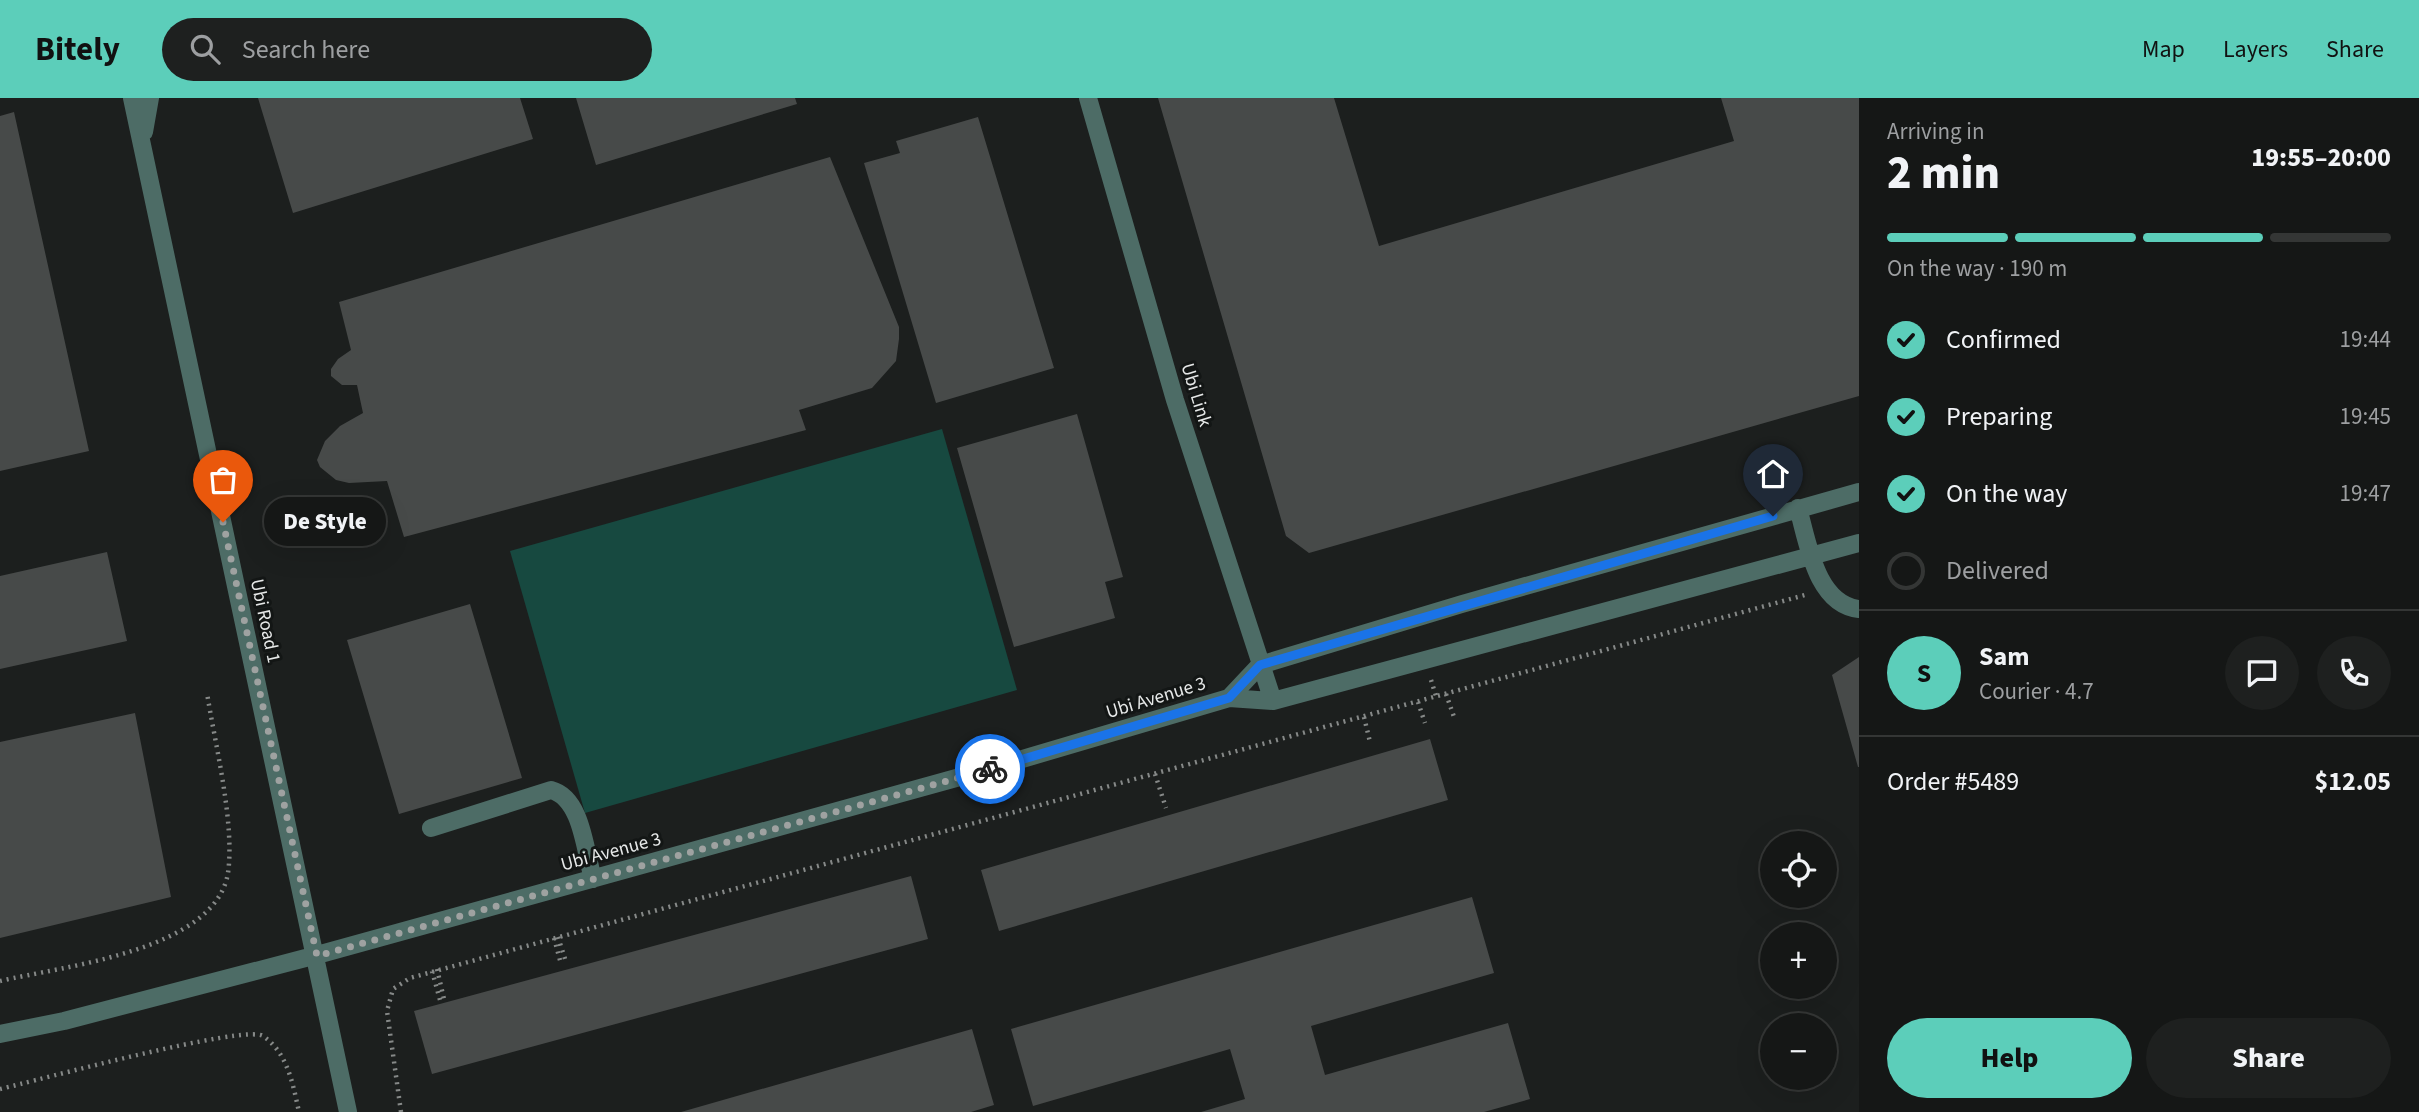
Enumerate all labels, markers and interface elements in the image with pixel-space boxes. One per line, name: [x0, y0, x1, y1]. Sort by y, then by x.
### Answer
search box: [162, 18, 652, 81]
text: Bitely: [35, 26, 120, 73]
icon: search: [186, 30, 224, 68]
text: Search here: [242, 31, 370, 68]
text: Map: [2142, 32, 2185, 67]
text: Layers: [2223, 32, 2288, 67]
text: Share: [2326, 32, 2384, 67]
text: Arriving in: [1887, 115, 1985, 148]
text: 19:55–20:00: [2251, 139, 2391, 176]
text: 2 min: [1887, 141, 2000, 206]
text: On the way · 190 m: [1887, 252, 2067, 285]
icon: check: [1887, 321, 1925, 359]
text: Confirmed: [1946, 321, 2061, 358]
text: 19:44: [2340, 323, 2391, 356]
street label: Ubi Link: [1174, 360, 1219, 431]
icon: check: [1887, 398, 1925, 436]
text: Preparing: [1946, 398, 2052, 435]
text: 19:45: [2340, 400, 2391, 433]
pin: [1743, 444, 1803, 516]
pin: [193, 450, 253, 522]
icon: home: [1754, 455, 1792, 493]
icon: bag: [204, 461, 242, 499]
icon: check: [1887, 475, 1925, 513]
text: On the way: [1946, 475, 2067, 512]
text: 19:47: [2340, 477, 2391, 510]
callout: De Style: [265, 498, 388, 546]
text: De Style: [283, 505, 367, 538]
text: Delivered: [1946, 552, 2049, 589]
street label: Ubi Road 1: [243, 576, 287, 666]
button: chat: [2225, 636, 2299, 710]
button: phone: [2317, 636, 2391, 710]
text: Sam: [1979, 638, 2029, 675]
text: S: [1917, 655, 1931, 692]
street label: Ubi Avenue 3: [1103, 670, 1209, 726]
text: Courier · 4.7: [1979, 675, 2094, 708]
courier: [955, 734, 1025, 804]
icon: bike: [971, 750, 1009, 788]
text: Order #5489: [1887, 763, 2019, 800]
text: $12.05: [2315, 763, 2391, 800]
street label: Ubi Avenue 3: [558, 826, 664, 878]
map controls: [1760, 831, 1837, 1090]
button: locate: [1760, 831, 1837, 908]
button: +: [1760, 922, 1837, 999]
button: −: [1760, 1013, 1837, 1090]
button: Help: [1887, 1018, 2132, 1098]
button: Share: [2146, 1018, 2391, 1098]

